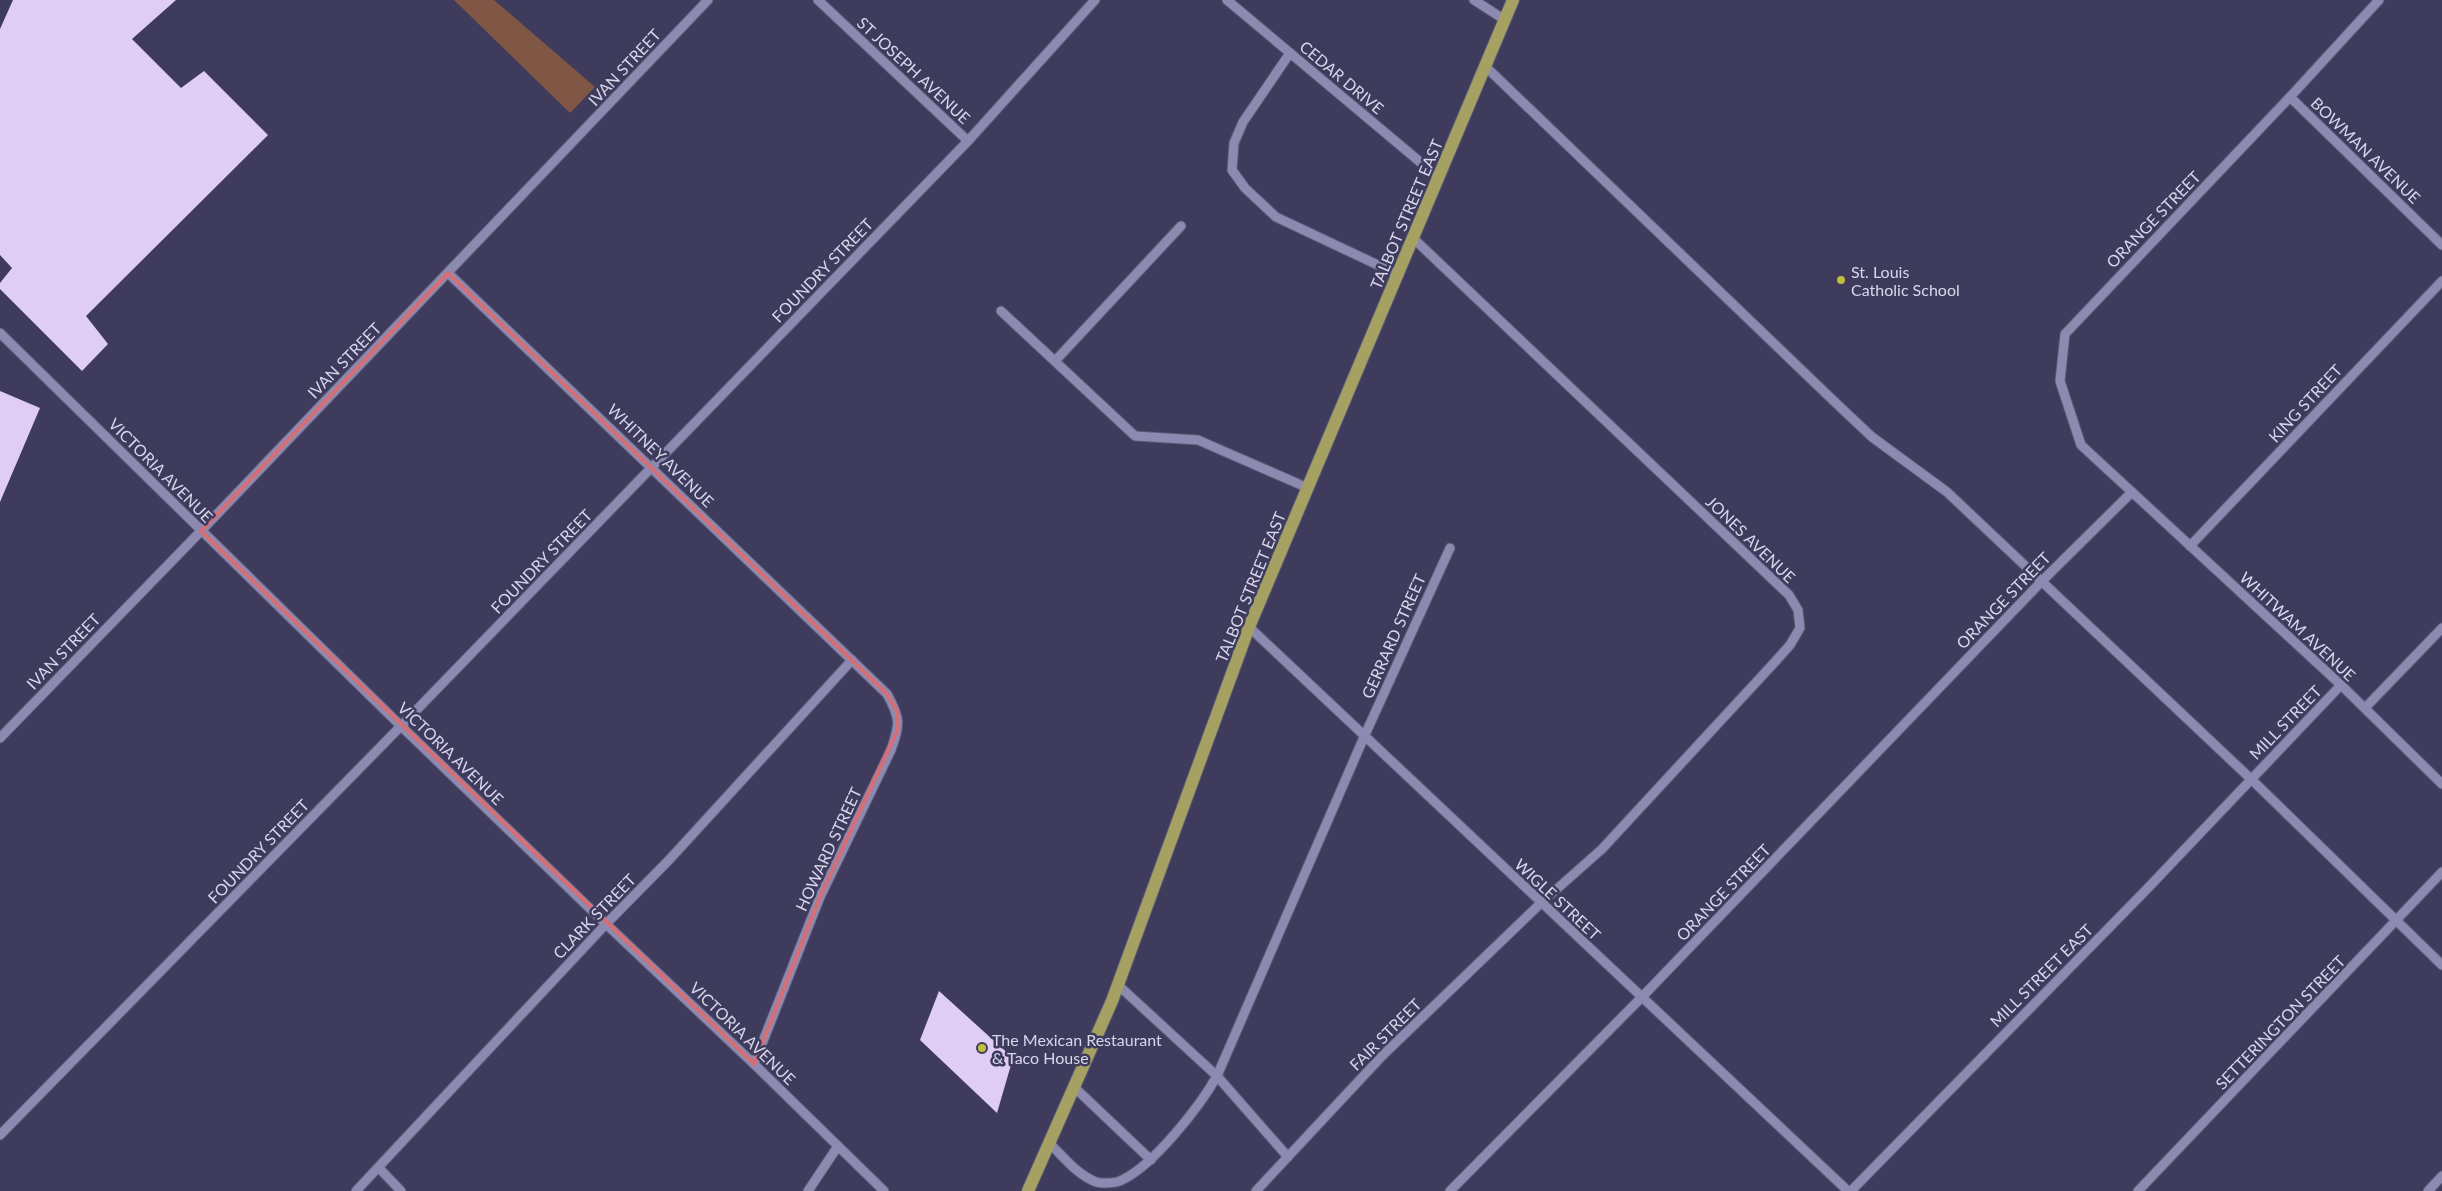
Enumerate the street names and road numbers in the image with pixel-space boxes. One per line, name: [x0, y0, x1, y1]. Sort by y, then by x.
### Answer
street label: ST JOSEPH AVENUE: [854, 13, 974, 127]
street label: IVAN STREET: [584, 24, 665, 109]
street label: CEDAR DRIVE: [1296, 36, 1388, 118]
street label: BOWMAN AVENUE: [2308, 93, 2424, 207]
street label: TALBOT STREET EAST: [1366, 136, 1446, 292]
street label: ORANGE STREET: [2102, 166, 2204, 271]
street label: FOUNDRY STREET: [768, 214, 877, 326]
street label: IVAN STREET: [303, 318, 385, 402]
street label: KING STREET: [2264, 360, 2346, 446]
street label: WHITNEY AVENUE: [604, 399, 718, 511]
street label: VICTORIA AVENUE: [105, 414, 217, 526]
street label: JONES AVENUE: [1702, 492, 1800, 586]
street label: FOUNDRY STREET: [487, 505, 596, 617]
street label: TALBOT STREET EAST: [1211, 508, 1289, 665]
street label: ORANGE STREET: [1952, 547, 2054, 652]
street label: WHITWAM AVENUE: [2236, 568, 2360, 684]
street label: GERRARD STREET: [1357, 570, 1429, 701]
street label: IVAN STREET: [22, 609, 104, 693]
street label: MILL STREET: [2245, 681, 2325, 763]
street label: VICTORIA AVENUE: [394, 698, 508, 808]
street label: HOWARD STREET: [791, 784, 865, 914]
street label: FOUNDRY STREET: [204, 795, 313, 907]
street label: ORANGE STREET: [1672, 839, 1774, 944]
street label: WIGLE STREET: [1511, 854, 1605, 944]
street label: CLARK STREET: [549, 869, 640, 962]
street label: MILL STREET EAST: [1986, 919, 2097, 1030]
street label: SETTERINGTON STREET: [2211, 951, 2349, 1093]
street label: VICTORIA AVENUE: [686, 978, 800, 1088]
street label: FAIR STREET: [1345, 994, 1425, 1074]

